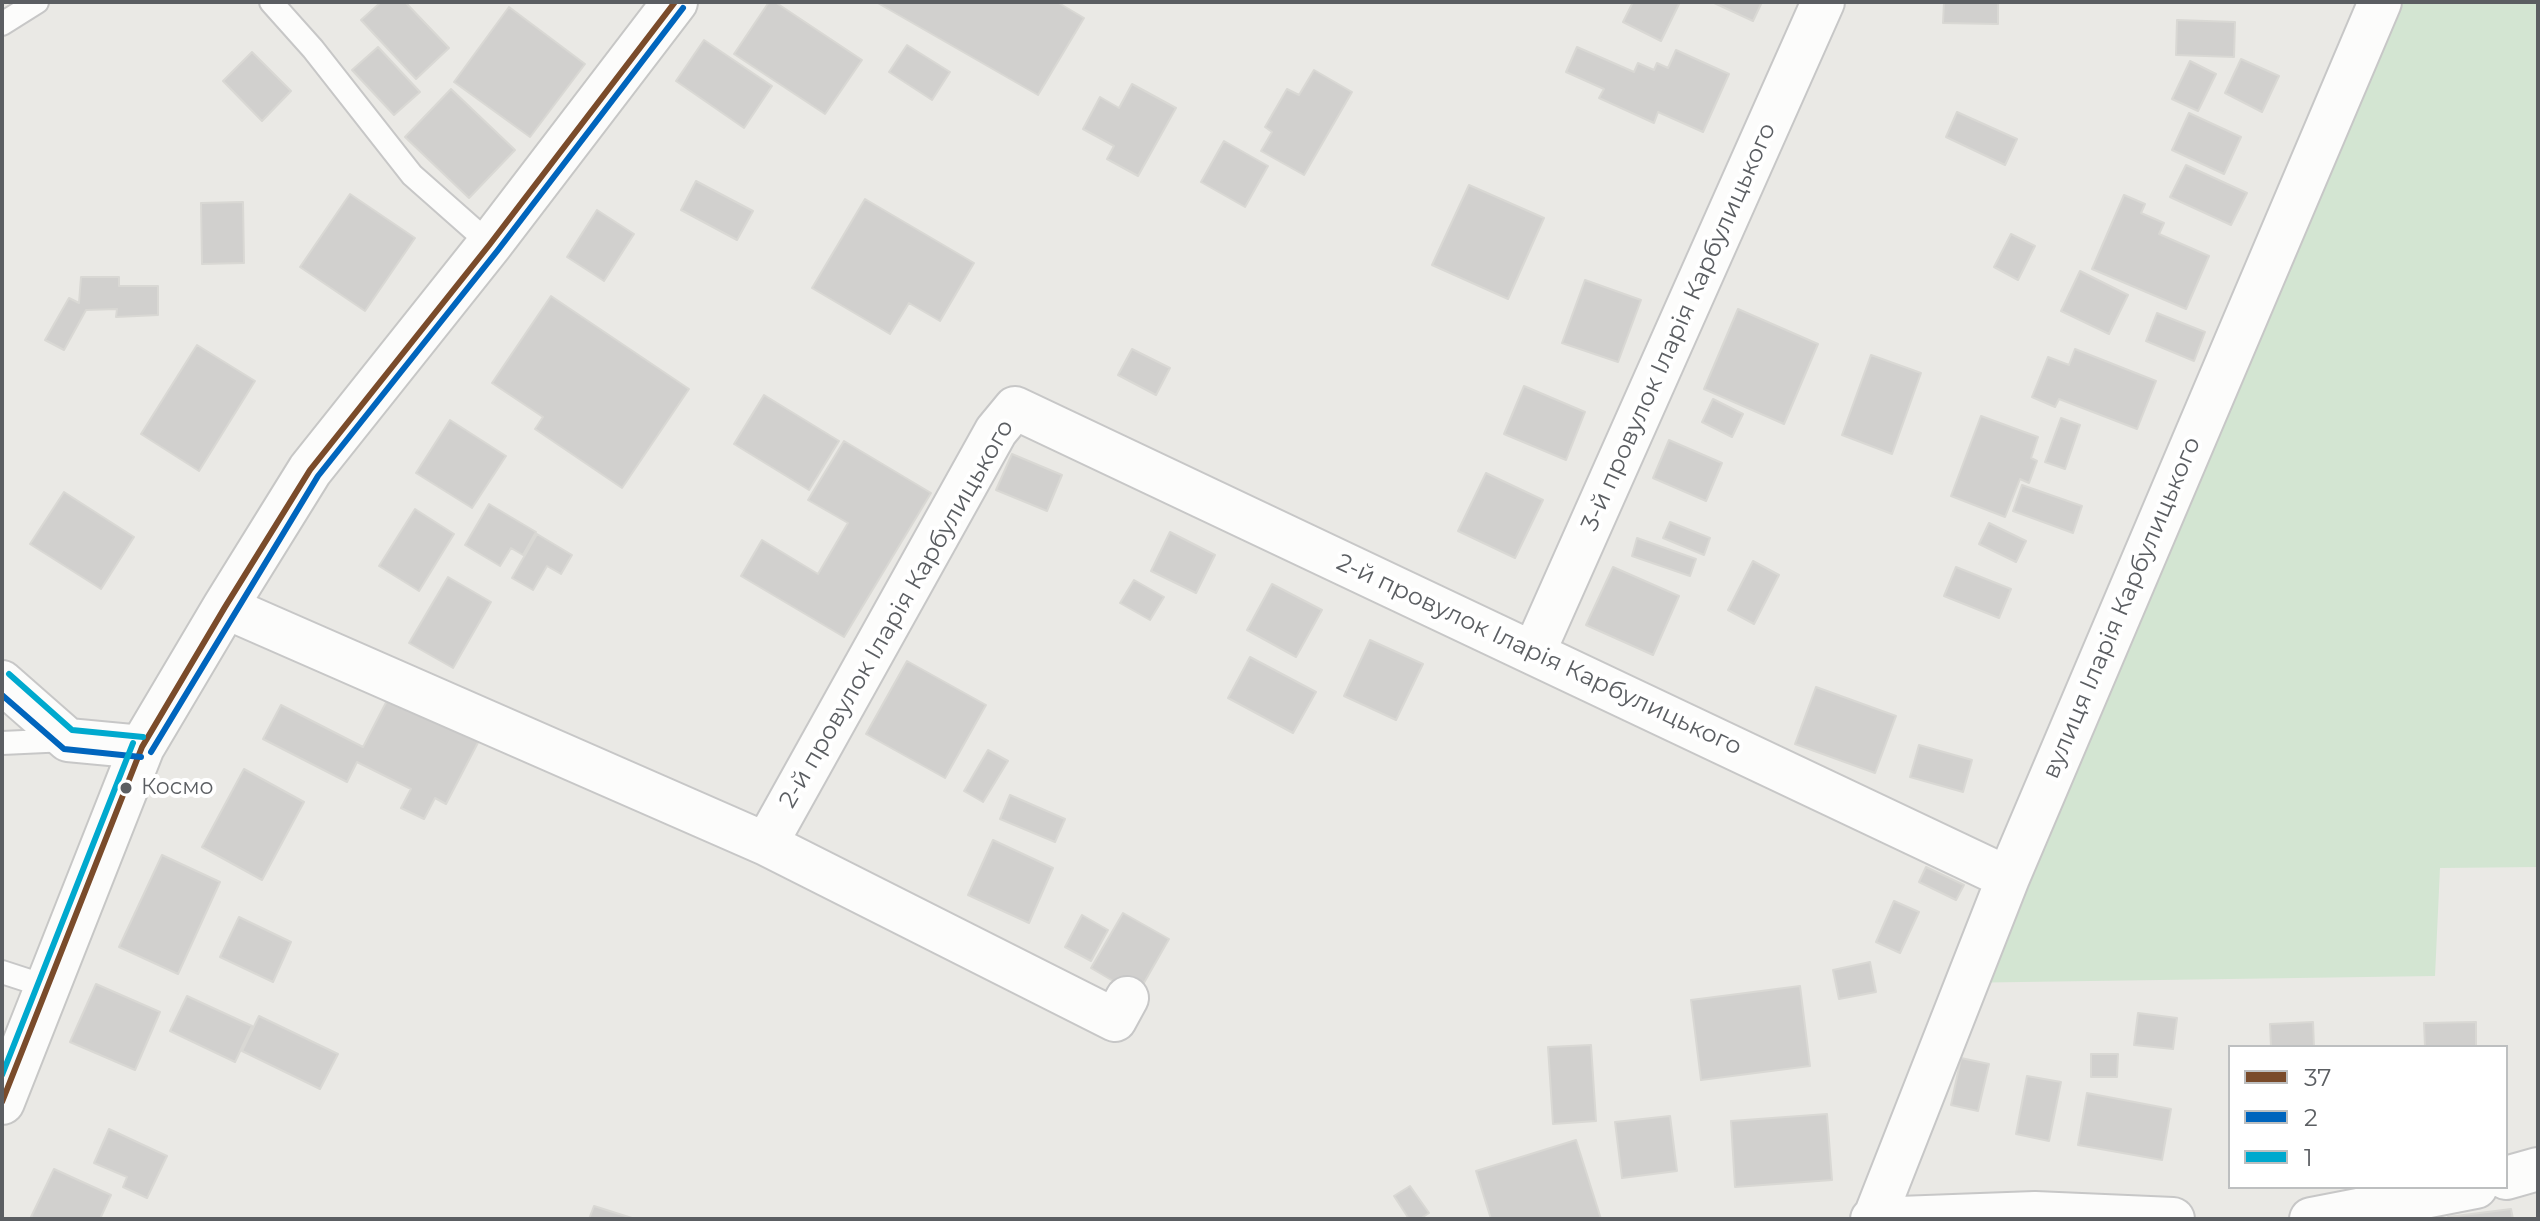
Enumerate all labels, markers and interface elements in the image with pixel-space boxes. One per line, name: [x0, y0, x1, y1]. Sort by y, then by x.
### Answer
street label: 3-й провулок Іларія Карбулицького: [1576, 119, 1782, 535]
street label: 2-й провулок Іларія Карбулицького: [774, 415, 1020, 813]
street label: вулиця Іларія Карбулицького: [2037, 433, 2207, 783]
street label: 2-й провулок Іларія Карбулицького: [1332, 548, 1746, 762]
place label: Космо: [141, 775, 214, 801]
marker: Космо: [118, 780, 134, 796]
legend: [2228, 1045, 2508, 1189]
text: 37: [2304, 1063, 2331, 1092]
text: 2: [2304, 1103, 2318, 1132]
text: 1: [2304, 1143, 2313, 1172]

